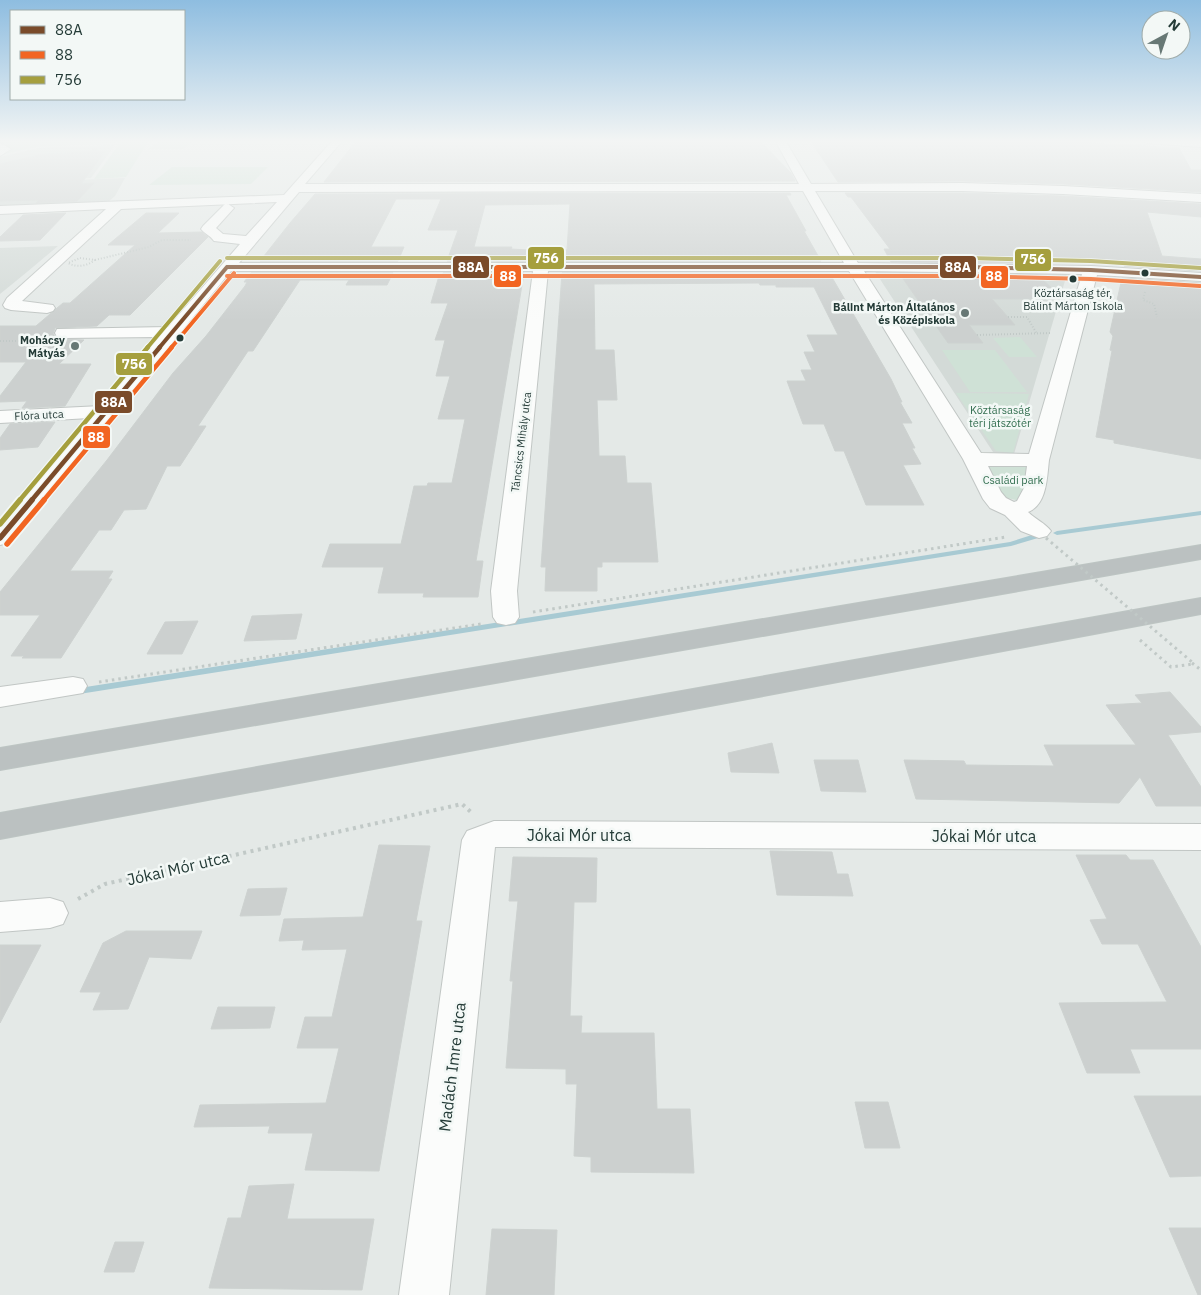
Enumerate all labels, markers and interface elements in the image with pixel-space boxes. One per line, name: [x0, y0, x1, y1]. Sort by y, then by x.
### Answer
legend: [10, 10, 185, 100]
north arrow: [1141, 10, 1191, 60]
text: N: [1165, 15, 1184, 35]
text: 88A: [55, 20, 83, 39]
text: 88: [55, 45, 73, 64]
text: 756: [55, 70, 82, 89]
line badge: 756: [527, 246, 565, 270]
line badge: 756: [1014, 248, 1052, 272]
text: 756: [533, 249, 559, 267]
text: 756: [1020, 250, 1046, 268]
line badge: 88A: [452, 255, 490, 279]
line badge: 88A: [939, 255, 977, 279]
text: 88A: [458, 258, 485, 276]
text: 88A: [945, 258, 972, 276]
line badge: 88: [493, 264, 522, 288]
line badge: 88: [980, 265, 1009, 289]
text: 88: [500, 267, 516, 285]
text: 88: [986, 267, 1002, 285]
unlabelled marker: [1140, 268, 1150, 278]
marker: Köztársaság tér, Bálint Márton Iskola: [1068, 274, 1078, 284]
place label: Köztársaság tér, Bálint Márton Iskola: [1023, 286, 1123, 313]
place label: Bálint Márton Általános és Középiskola: [833, 299, 955, 327]
marker: Bálint Márton Általános és Középiskola: [959, 307, 971, 319]
place label: Mohácsy Mátyás: [20, 333, 65, 360]
unlabelled marker: [175, 333, 185, 343]
marker: Mohácsy Mátyás: [69, 340, 81, 352]
line badge: 756: [115, 352, 153, 376]
text: 756: [121, 355, 147, 373]
line badge: 88A: [94, 390, 133, 414]
street label: Táncsics Mihály utca: [508, 391, 534, 493]
text: 88A: [101, 393, 128, 411]
park label: Köztársaság téri játszótér: [969, 403, 1031, 430]
street label: Flóra utca: [14, 407, 64, 423]
line badge: 88: [82, 425, 111, 449]
text: 88: [88, 428, 104, 446]
park label: Családi park: [983, 473, 1044, 487]
street label: Jókai Mór utca: [527, 825, 632, 845]
street label: Jókai Mór utca: [932, 826, 1037, 846]
street label: Jókai Mór utca: [125, 846, 232, 890]
street label: Madách Imre utca: [434, 1001, 470, 1133]

